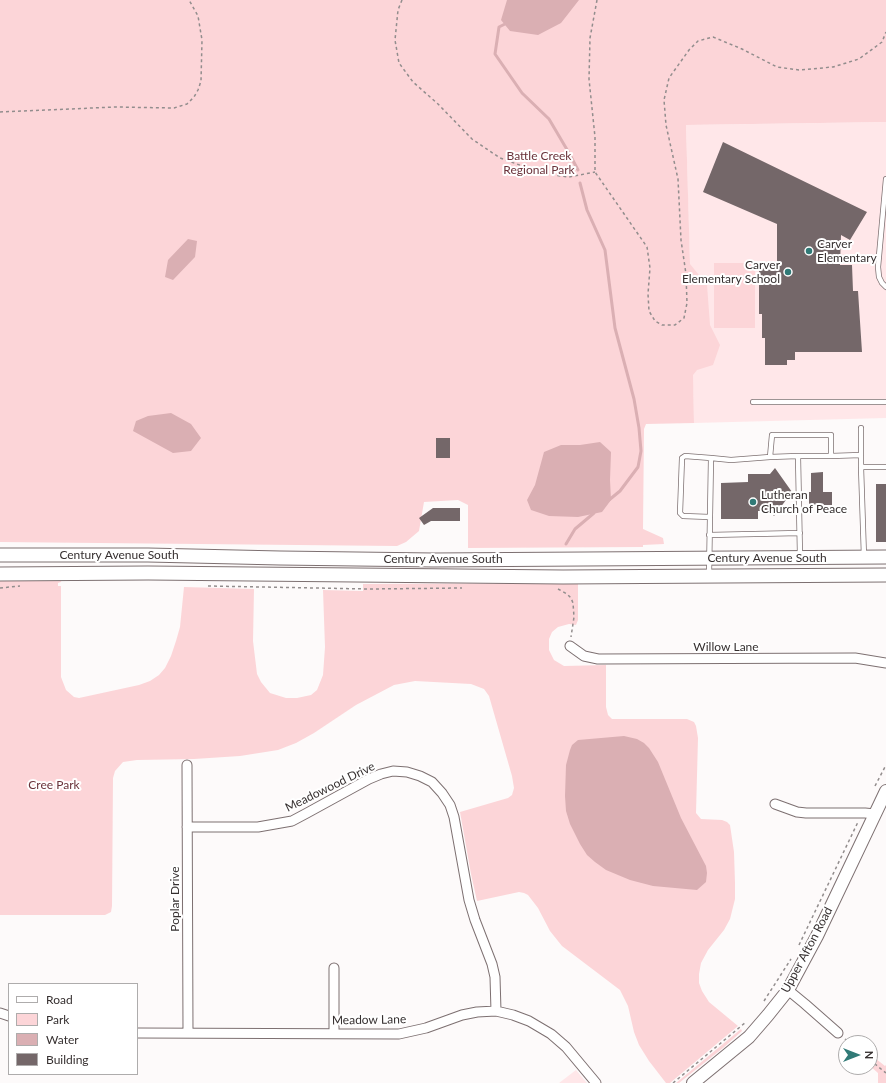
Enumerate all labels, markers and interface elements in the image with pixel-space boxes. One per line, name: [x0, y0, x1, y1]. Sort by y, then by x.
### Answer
park label: Battle Creek Regional Park: [503, 149, 575, 177]
place label: Carver Elementary: [817, 237, 877, 265]
marker: Carver Elementary: [804, 246, 814, 256]
place label: Carver Elementary School: [682, 258, 780, 286]
marker: Carver Elementary School: [783, 267, 793, 277]
place label: Lutheran Church of Peace: [761, 488, 847, 516]
marker: Lutheran Church of Peace: [748, 497, 758, 507]
street label: Century Avenue South: [59, 548, 179, 562]
street label: Century Avenue South: [707, 551, 827, 565]
street label: Century Avenue South: [383, 552, 503, 566]
street label: Willow Lane: [693, 640, 759, 654]
street label: Meadowood Drive: [283, 759, 377, 815]
park label: Cree Park: [28, 778, 80, 792]
street label: Poplar Drive: [168, 866, 182, 932]
street label: Upper Afton Road: [778, 905, 836, 995]
legend: [8, 983, 138, 1075]
text: Road: [46, 992, 73, 1007]
text: Park: [46, 1012, 69, 1027]
street label: Meadow Lane: [332, 1012, 406, 1028]
text: Water: [46, 1032, 79, 1047]
north arrow: [838, 1035, 878, 1075]
text: N: [863, 1051, 876, 1059]
text: Building: [46, 1052, 89, 1067]

